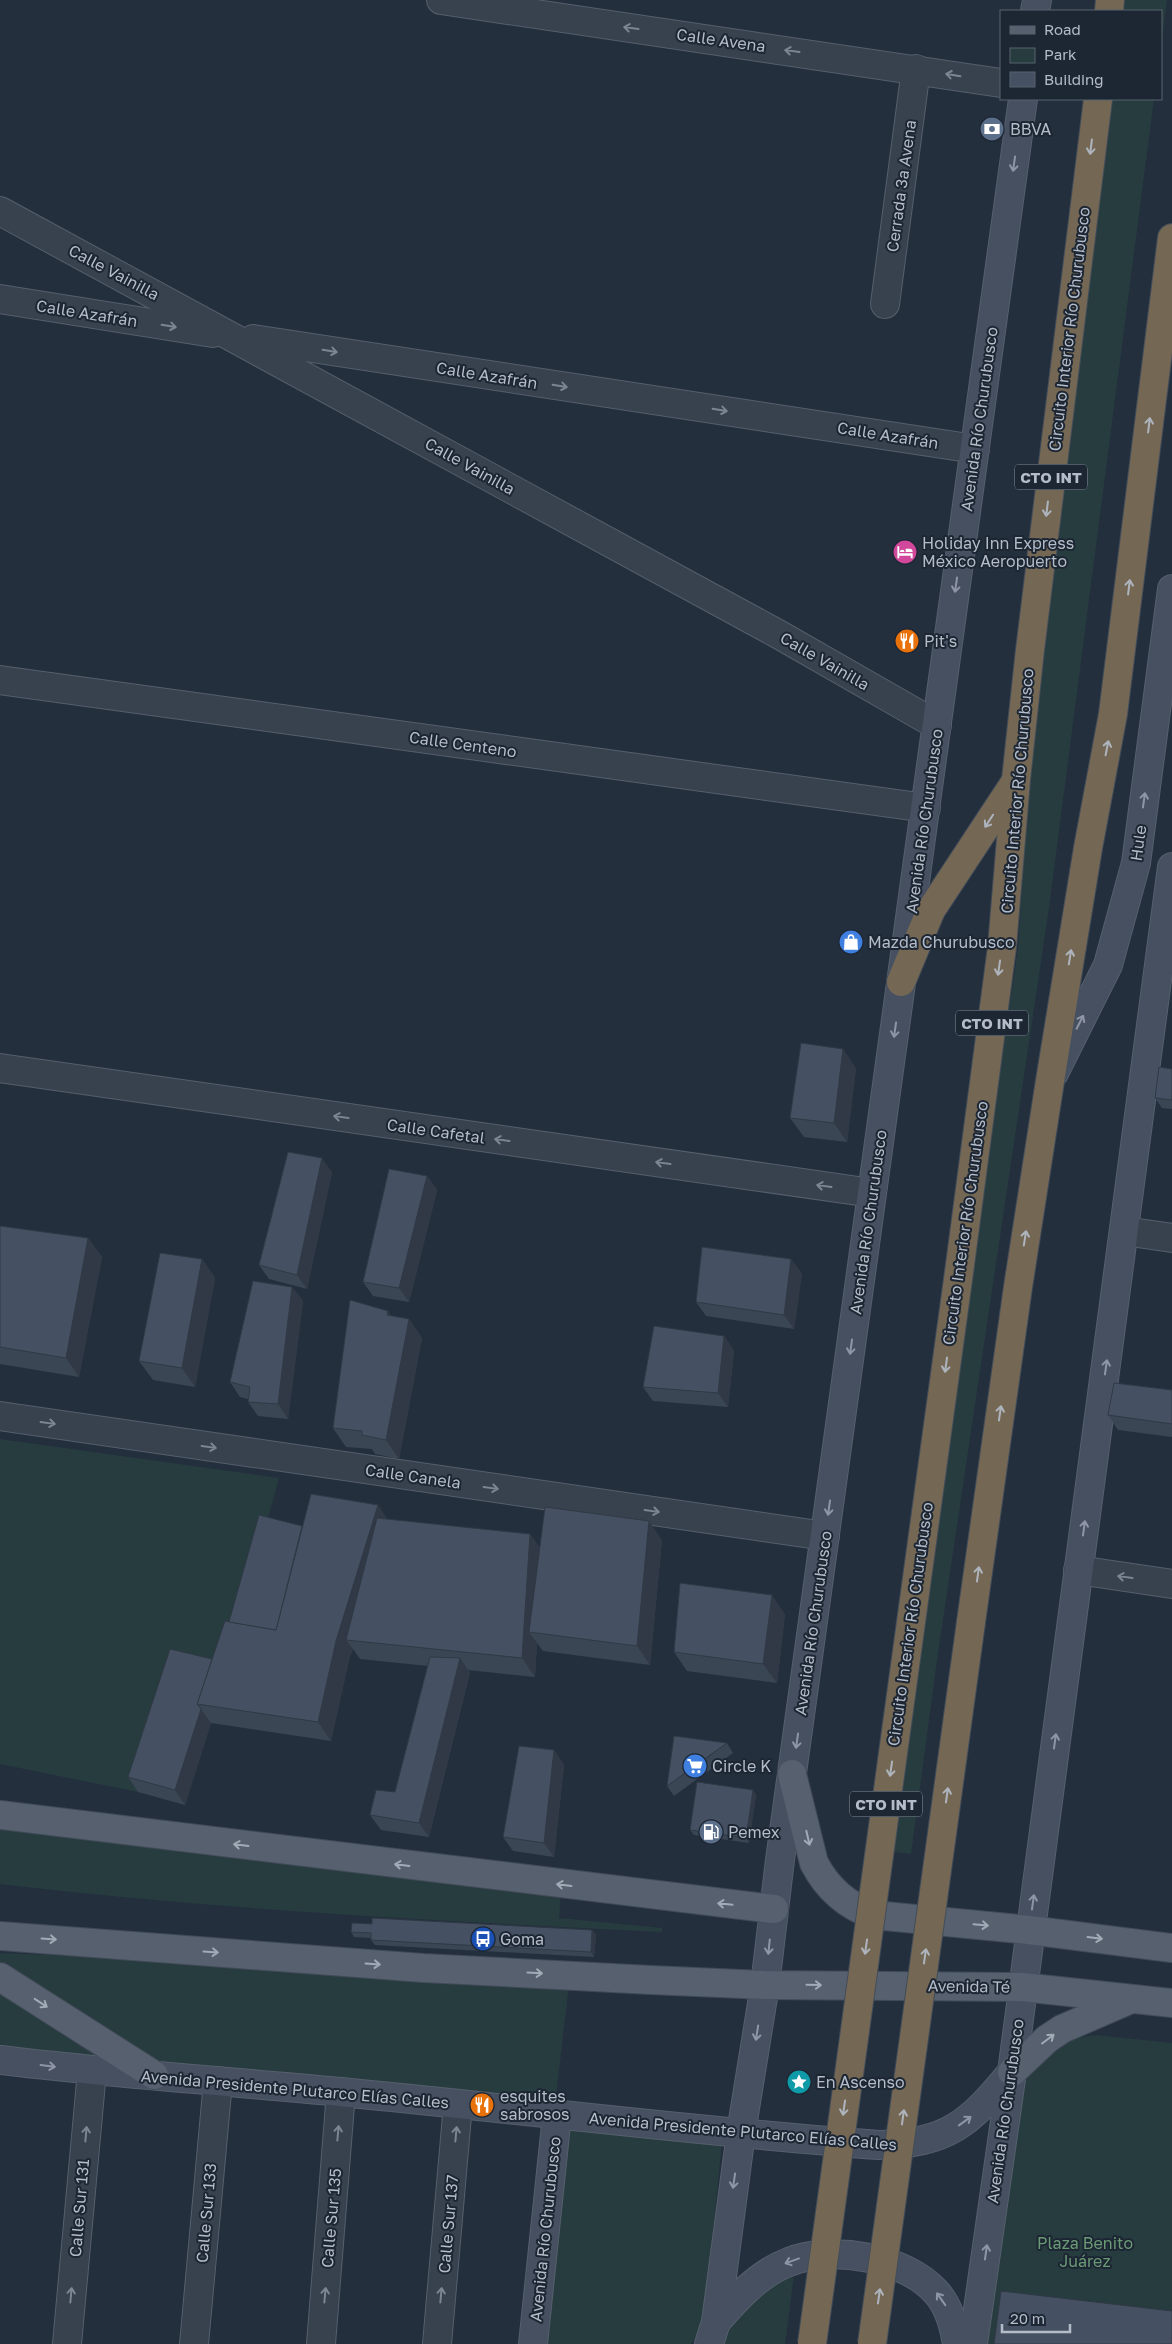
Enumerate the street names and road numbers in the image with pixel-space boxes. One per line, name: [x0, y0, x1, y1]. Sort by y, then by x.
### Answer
street label: Calle Avena: [675, 24, 767, 56]
street label: Cerrada 3ª Avena: [882, 119, 920, 253]
street label: Circuito Interior Río Churubusco: [1044, 206, 1094, 452]
street label: Calle Vainilla: [65, 240, 163, 304]
street label: Calle Azafrán: [35, 295, 139, 331]
street label: Avenida Río Churubusco: [956, 325, 1002, 513]
street label: Calle Azafrán: [435, 357, 539, 393]
street label: Calle Azafrán: [836, 417, 940, 453]
street label: Calle Vainilla: [422, 433, 518, 499]
road number: CTO INT: [1015, 464, 1087, 490]
street label: Calle Vainilla: [777, 627, 873, 695]
street label: Circuito Interior Río Churubusco: [996, 668, 1038, 914]
street label: Calle Centeno: [408, 727, 518, 761]
street label: Avenida Río Churubusco: [901, 727, 947, 915]
street label: Hule: [1126, 824, 1150, 862]
road number: CTO INT: [956, 1010, 1028, 1036]
street label: Circuito Interior Río Churubusco: [938, 1100, 992, 1346]
street label: Calle Cafetal: [386, 1114, 486, 1148]
street label: Avenida Río Churubusco: [845, 1128, 891, 1316]
street label: Calle Canela: [364, 1459, 462, 1493]
street label: Circuito Interior Río Churubusco: [883, 1501, 937, 1747]
street label: Avenida Río Churubusco: [790, 1529, 836, 1717]
road number: CTO INT: [850, 1792, 922, 1816]
street label: Avenida Té: [928, 1975, 1010, 1997]
street label: Avenida Río Churubusco: [982, 2017, 1028, 2205]
street label: Avenida Presidente Plutarco Elías Calles: [140, 2066, 450, 2112]
street label: Avenida Presidente Plutarco Elías Calles: [588, 2108, 898, 2154]
street label: Avenida Río Churubusco: [525, 2135, 565, 2323]
street label: Calle Sur 131: [65, 2158, 93, 2258]
street label: Calle Sur 133: [192, 2162, 220, 2264]
street label: Calle Sur 135: [317, 2167, 345, 2269]
street label: Calle Sur 137: [434, 2174, 462, 2274]

